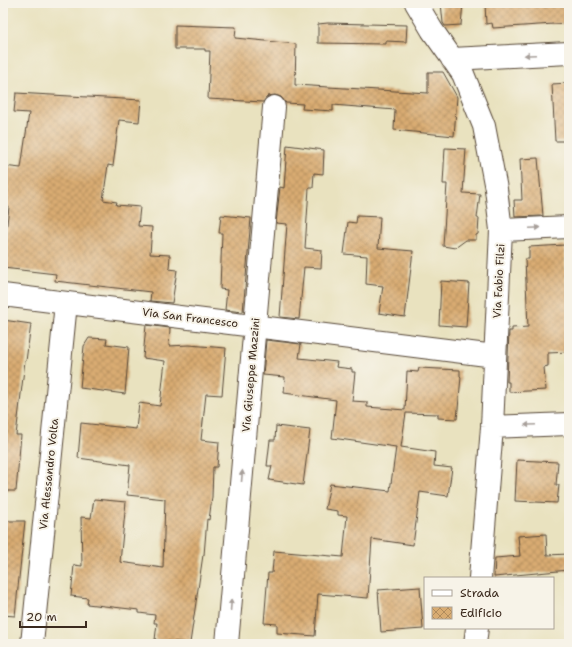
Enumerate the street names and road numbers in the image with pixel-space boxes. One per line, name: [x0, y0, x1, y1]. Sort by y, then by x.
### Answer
street label: Via Fabio Filzi: [490, 243, 508, 319]
street label: Via San Francesco: [141, 305, 239, 331]
street label: Via Giuseppe Mazzini: [239, 317, 263, 433]
street label: Via Alessandro Volta: [36, 417, 62, 530]

